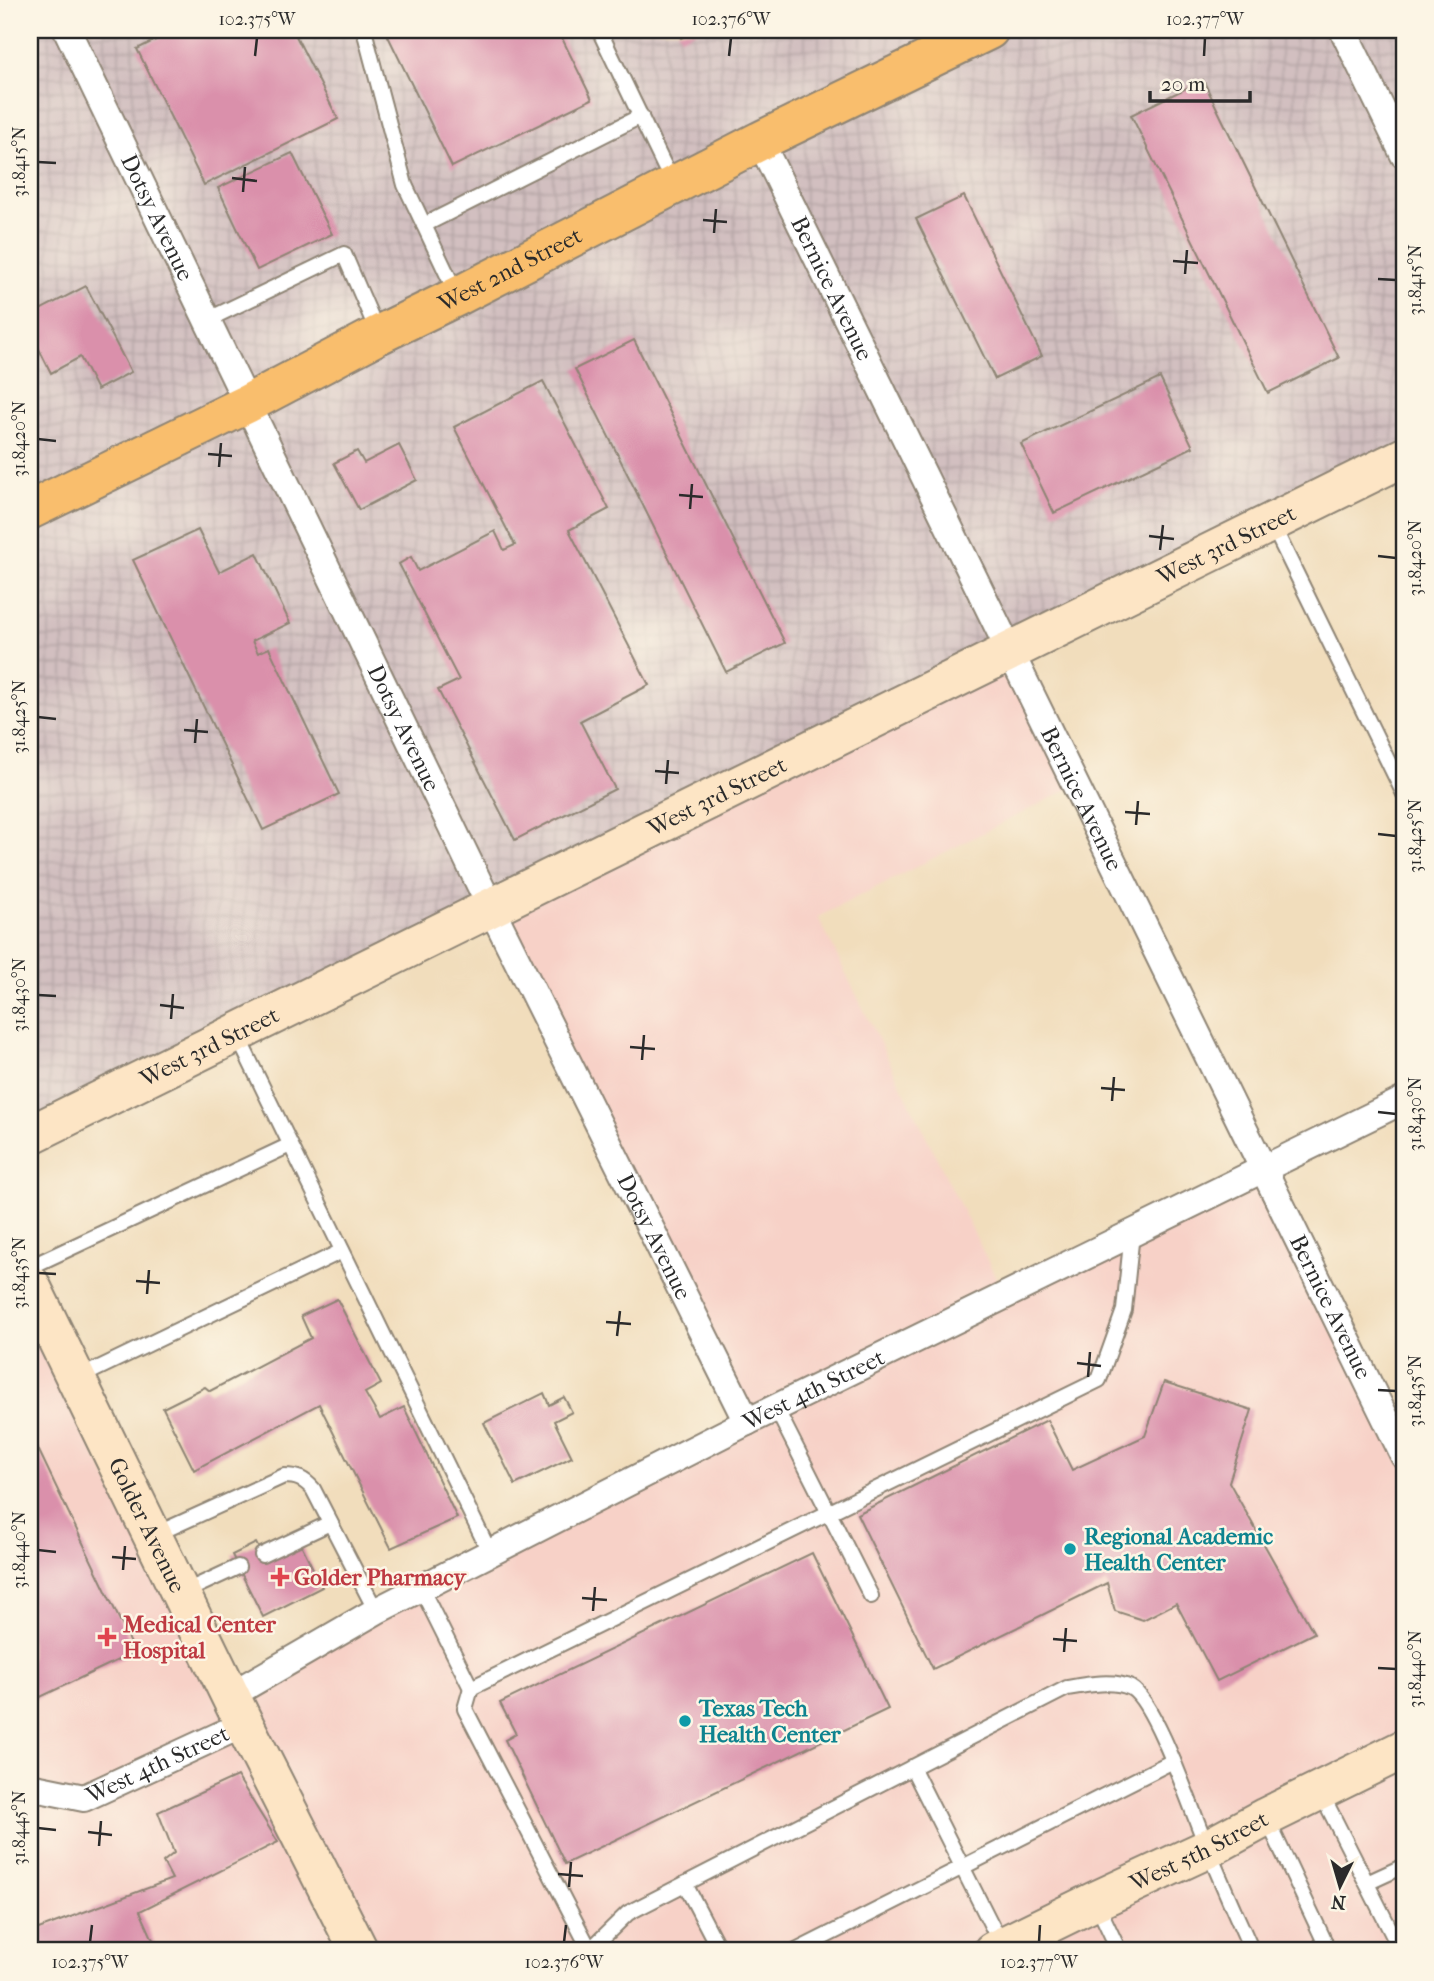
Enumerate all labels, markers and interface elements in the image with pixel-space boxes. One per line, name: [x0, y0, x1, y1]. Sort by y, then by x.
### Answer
text: 102.375°W: [218, 9, 297, 30]
text: 102.376°W: [691, 9, 772, 30]
text: 102.377°W: [1166, 9, 1245, 30]
scale bar: [1150, 60, 1250, 104]
text: 20 m: [1161, 72, 1206, 96]
text: 31.8415°N: [9, 126, 30, 198]
street label: Dotsy Avenue: [115, 150, 199, 285]
street label: Bernice Avenue: [785, 212, 878, 365]
street label: West 2nd Street: [433, 222, 586, 318]
text: 31.8415°N: [1405, 244, 1426, 316]
text: 31.8420°N: [9, 401, 30, 477]
street label: West 3rd Street: [1152, 500, 1300, 591]
text: 31.8420°N: [1405, 520, 1426, 596]
street label: Dotsy Avenue: [362, 660, 446, 796]
text: 31.8425°N: [9, 680, 30, 754]
street label: Bernice Avenue: [1035, 722, 1128, 875]
street label: West 3rd Street: [642, 751, 791, 843]
text: 31.8425°N: [1405, 799, 1426, 873]
text: 31.8430°N: [9, 957, 30, 1032]
street label: West 3rd Street: [135, 1001, 283, 1093]
text: 31.8430°N: [1405, 1076, 1426, 1151]
street label: Dotsy Avenue: [611, 1169, 697, 1304]
street label: Bernice Avenue: [1284, 1231, 1377, 1383]
text: 31.8435°N: [9, 1237, 30, 1309]
street label: West 4th Street: [738, 1344, 889, 1436]
text: 31.8435°N: [1405, 1355, 1426, 1427]
street label: Golder Avenue: [102, 1453, 191, 1597]
text: 31.8440°N: [9, 1511, 30, 1589]
place label: Regional Academic Health Center: [1084, 1523, 1273, 1576]
marker: Regional Academic Health Center: [1062, 1541, 1078, 1557]
place label: Golder Pharmacy: [294, 1564, 468, 1591]
marker: Golder Pharmacy: [272, 1569, 288, 1585]
place label: Medical Center Hospital: [123, 1611, 277, 1664]
marker: Medical Center Hospital: [97, 1627, 117, 1647]
text: 31.8440°N: [1405, 1630, 1426, 1708]
place label: Texas Tech Health Center: [698, 1695, 842, 1748]
marker: Texas Tech Health Center: [677, 1713, 693, 1729]
street label: West 4th Street: [81, 1720, 233, 1810]
text: 31.8445°N: [9, 1790, 30, 1866]
street label: West 5th Street: [1125, 1805, 1273, 1897]
north arrow: [1304, 1852, 1374, 1922]
text: N: [1330, 1890, 1347, 1914]
text: 102.375°W: [51, 1952, 130, 1973]
text: 102.376°W: [524, 1952, 605, 1973]
text: 102.377°W: [1000, 1952, 1079, 1973]

